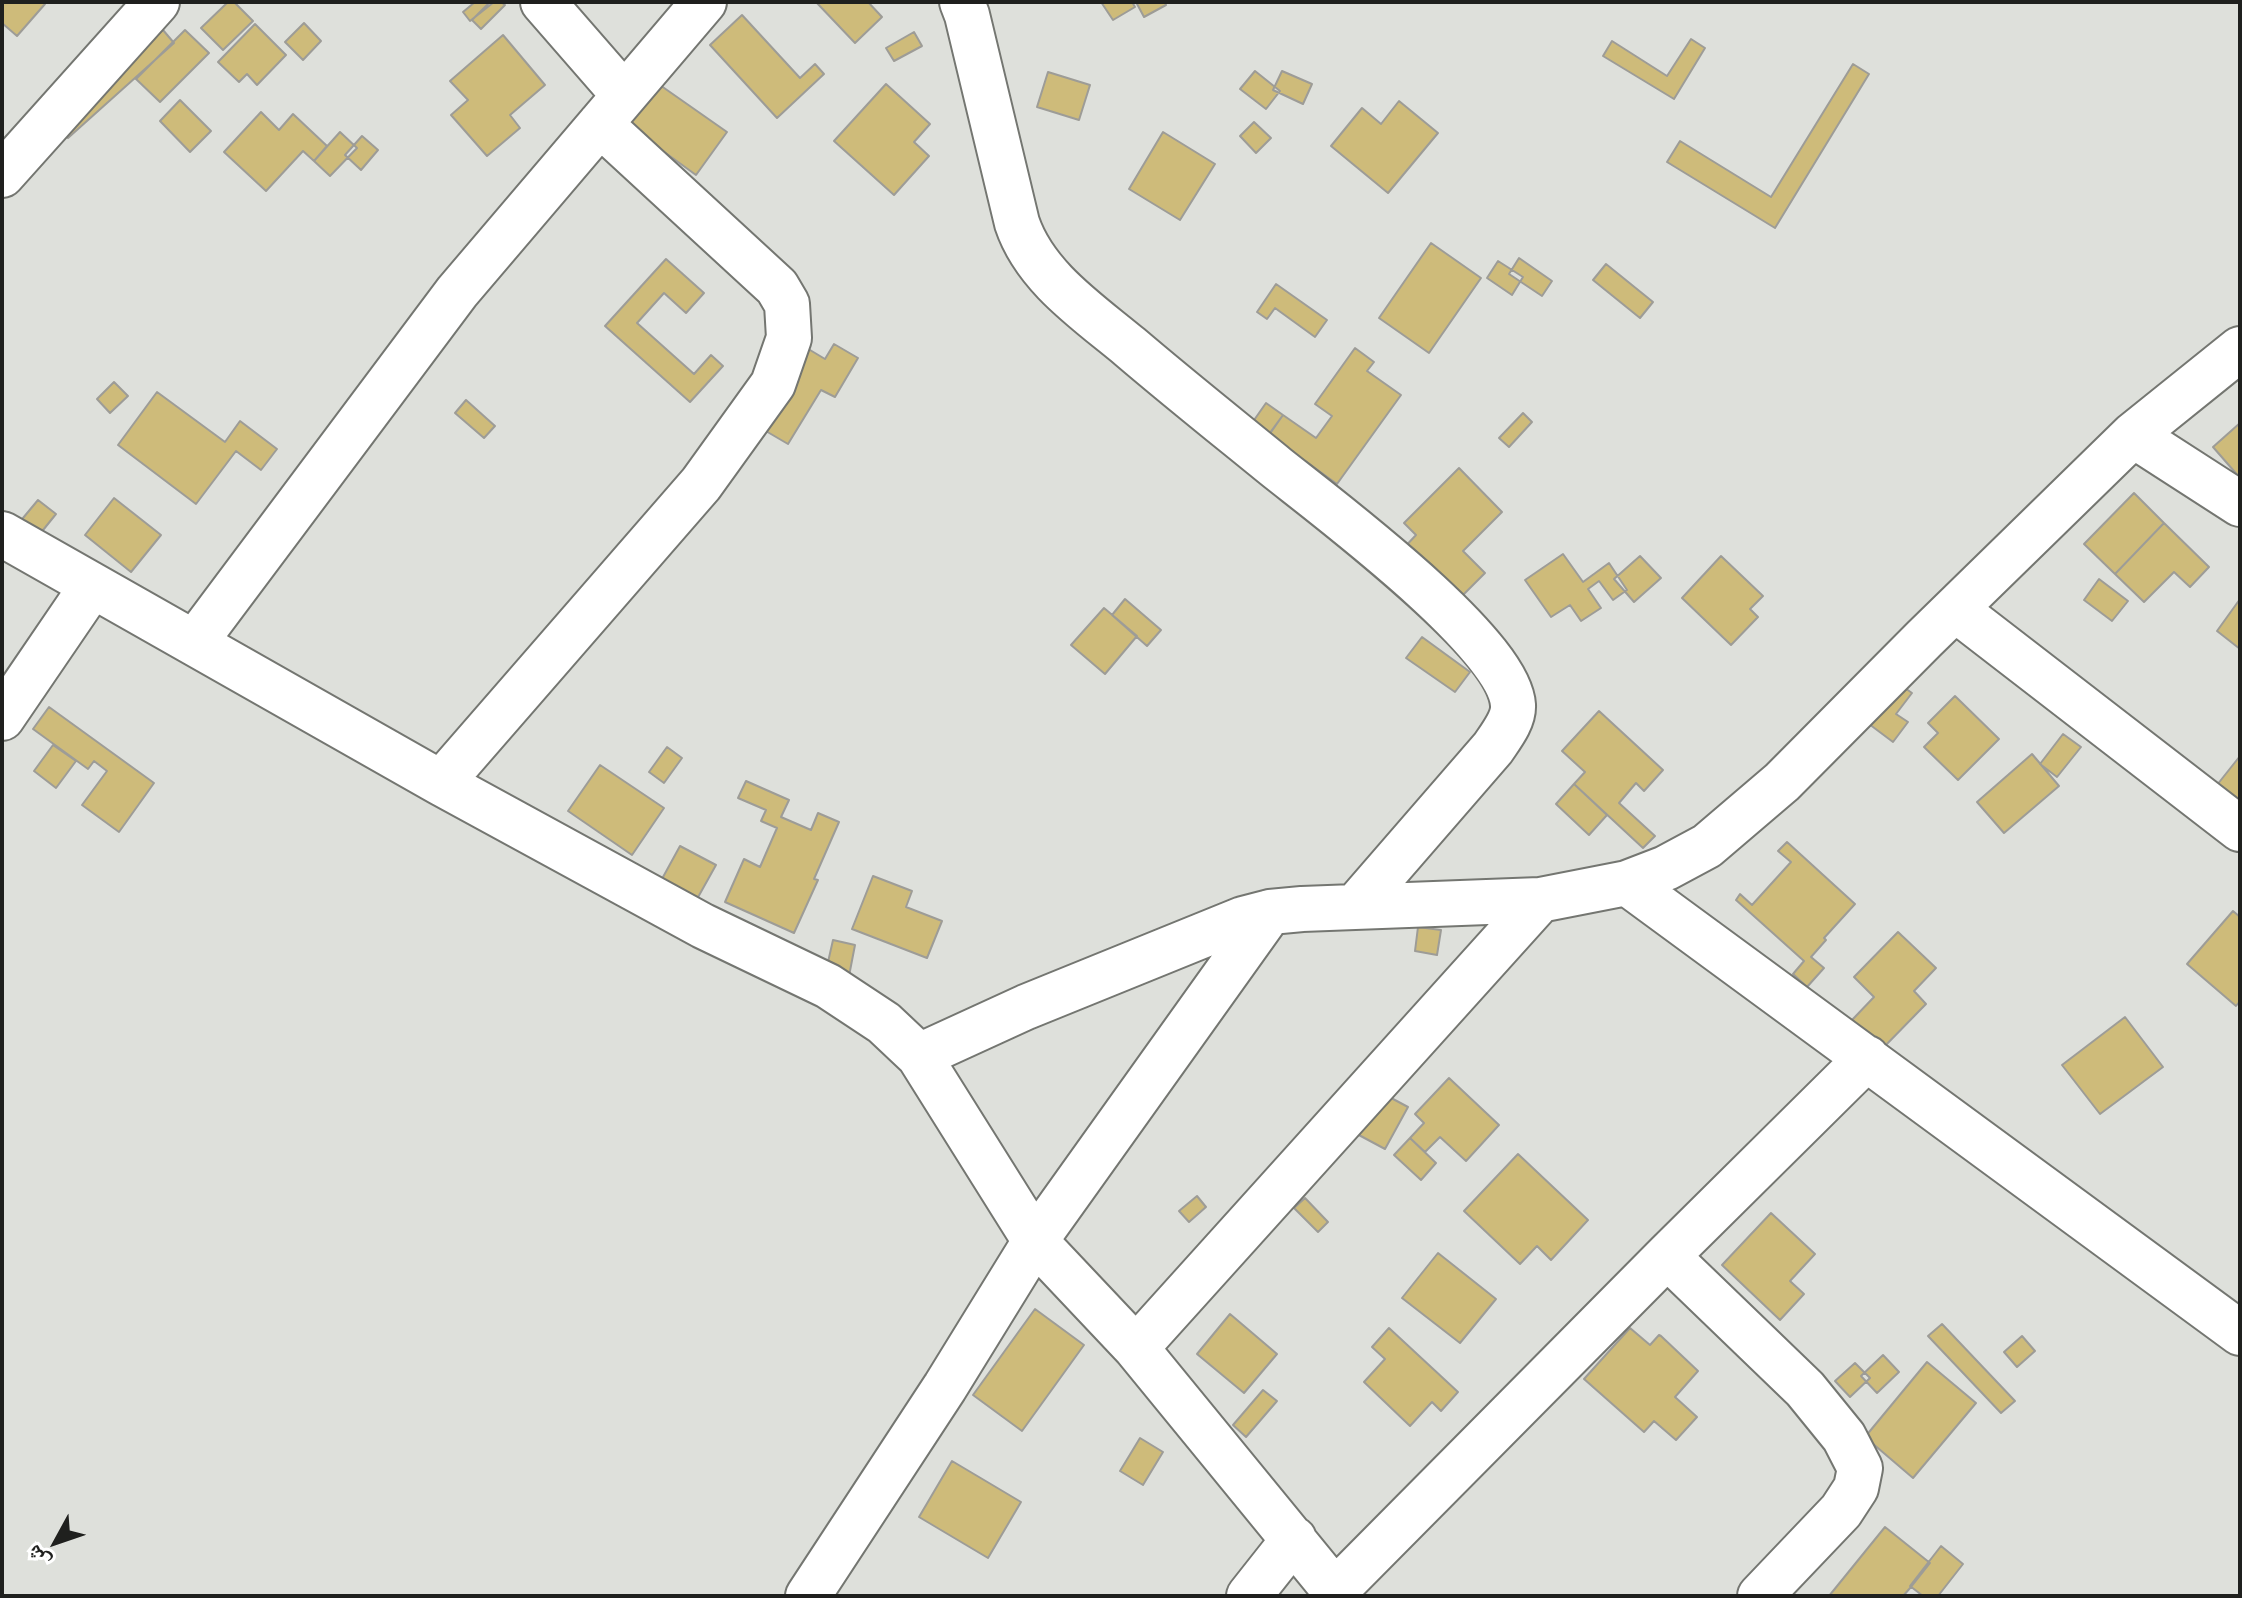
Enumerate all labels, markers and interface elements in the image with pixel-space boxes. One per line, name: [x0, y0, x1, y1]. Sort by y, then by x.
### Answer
north arrow: [16, 1502, 96, 1582]
text: ش: [20, 1540, 55, 1575]

